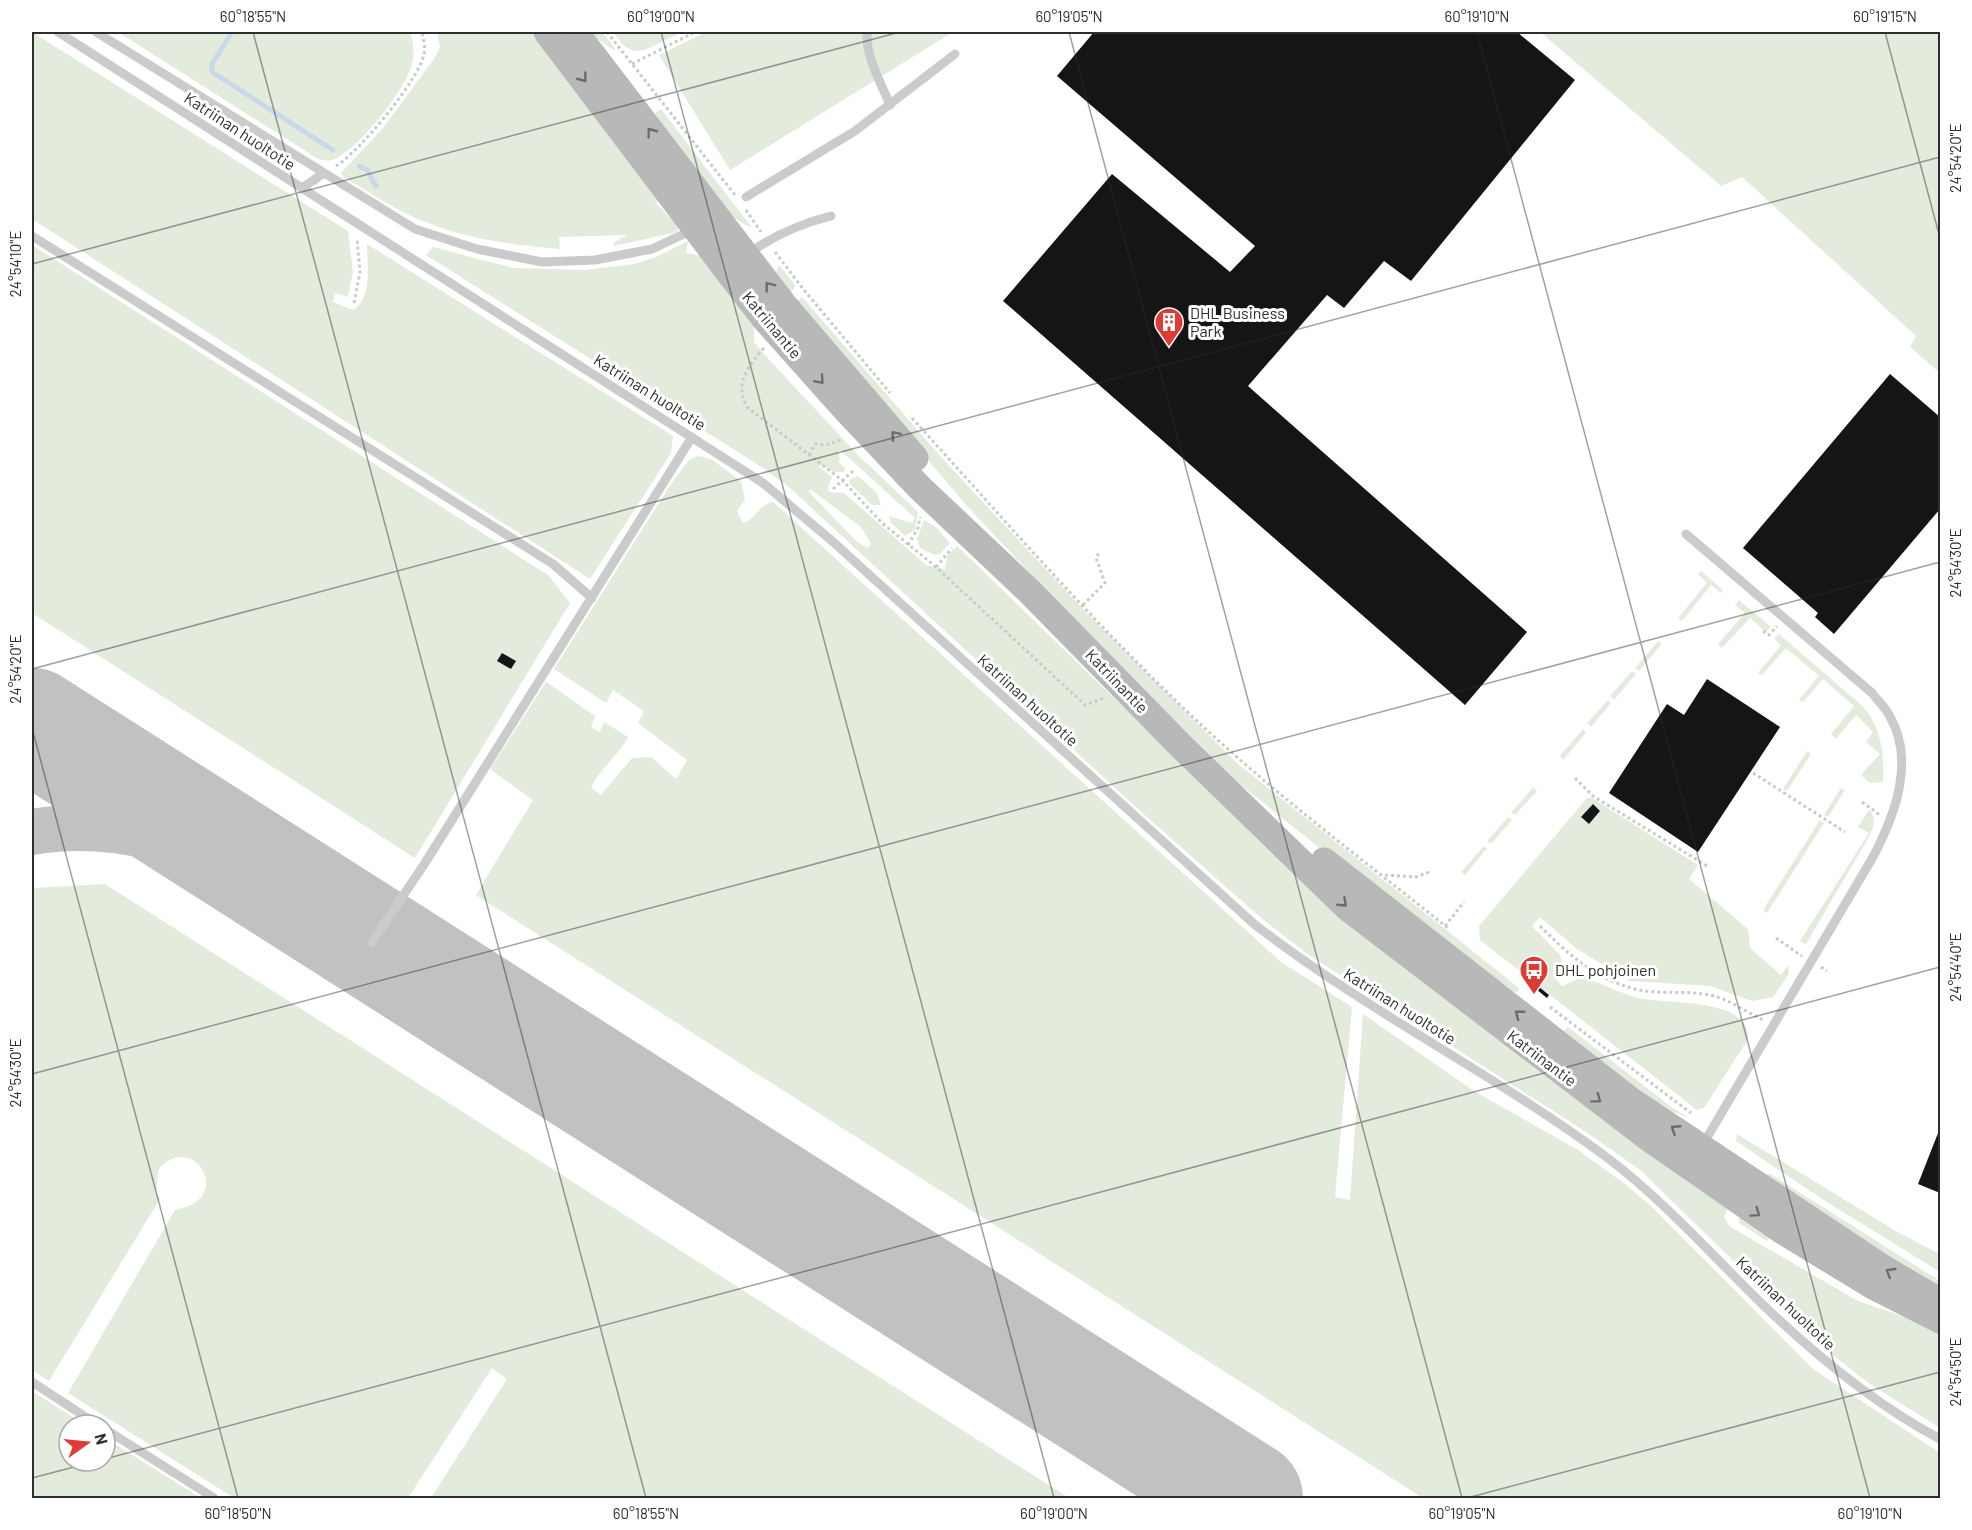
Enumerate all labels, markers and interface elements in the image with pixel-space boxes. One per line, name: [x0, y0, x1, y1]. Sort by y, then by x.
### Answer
text: 60°18'55"N: [220, 7, 286, 25]
text: 60°19'00"N: [627, 7, 695, 25]
text: 60°19'05"N: [1035, 7, 1103, 25]
text: 60°19'10"N: [1445, 7, 1509, 25]
text: 60°19'15"N: [1853, 7, 1917, 25]
one-way arrow: [575, 72, 586, 83]
street label: Katriinan huoltotie: [181, 88, 299, 174]
text: 24°54'20"E: [1946, 123, 1964, 193]
one-way arrow: [647, 127, 658, 138]
text: 24°54'10"E: [6, 231, 24, 297]
one-way arrow: [766, 282, 777, 293]
street label: Katriinantie: [739, 287, 806, 362]
place label: DHL Business Park: [1190, 303, 1285, 340]
building icon: DHL Business Park: [1153, 306, 1185, 348]
street label: Katriinan huoltotie: [591, 349, 710, 434]
one-way arrow: [813, 373, 824, 384]
one-way arrow: [891, 431, 902, 442]
text: 24°54'30"E: [1946, 529, 1964, 597]
text: 24°54'20"E: [6, 634, 24, 704]
street label: Katriinantie: [1082, 645, 1153, 717]
street label: Katriinan huoltotie: [974, 650, 1082, 750]
one-way arrow: [1337, 896, 1347, 907]
text: 24°54'40"E: [1946, 932, 1964, 1002]
bus stop icon: DHL pohjoinen: [1518, 954, 1550, 996]
place label: DHL pohjoinen: [1555, 960, 1656, 979]
street label: Katriinan huoltotie: [1341, 963, 1460, 1048]
one-way arrow: [1514, 1010, 1525, 1021]
street label: Katriinantie: [1504, 1025, 1581, 1090]
text: 24°54'30"E: [6, 1039, 24, 1107]
one-way arrow: [1591, 1092, 1602, 1103]
one-way arrow: [1671, 1126, 1682, 1137]
one-way arrow: [1750, 1206, 1761, 1217]
street label: Katriinan huoltotie: [1733, 1252, 1840, 1353]
one-way arrow: [1886, 1268, 1896, 1280]
text: 24°54'50"E: [1946, 1338, 1964, 1406]
north arrow: [57, 1413, 117, 1473]
text: N: [91, 1431, 113, 1447]
text: 60°18'50"N: [204, 1504, 272, 1522]
text: 60°18'55"N: [613, 1504, 679, 1522]
text: 60°19'00"N: [1020, 1504, 1088, 1522]
text: 60°19'05"N: [1428, 1504, 1496, 1522]
text: 60°19'10"N: [1838, 1504, 1902, 1522]

